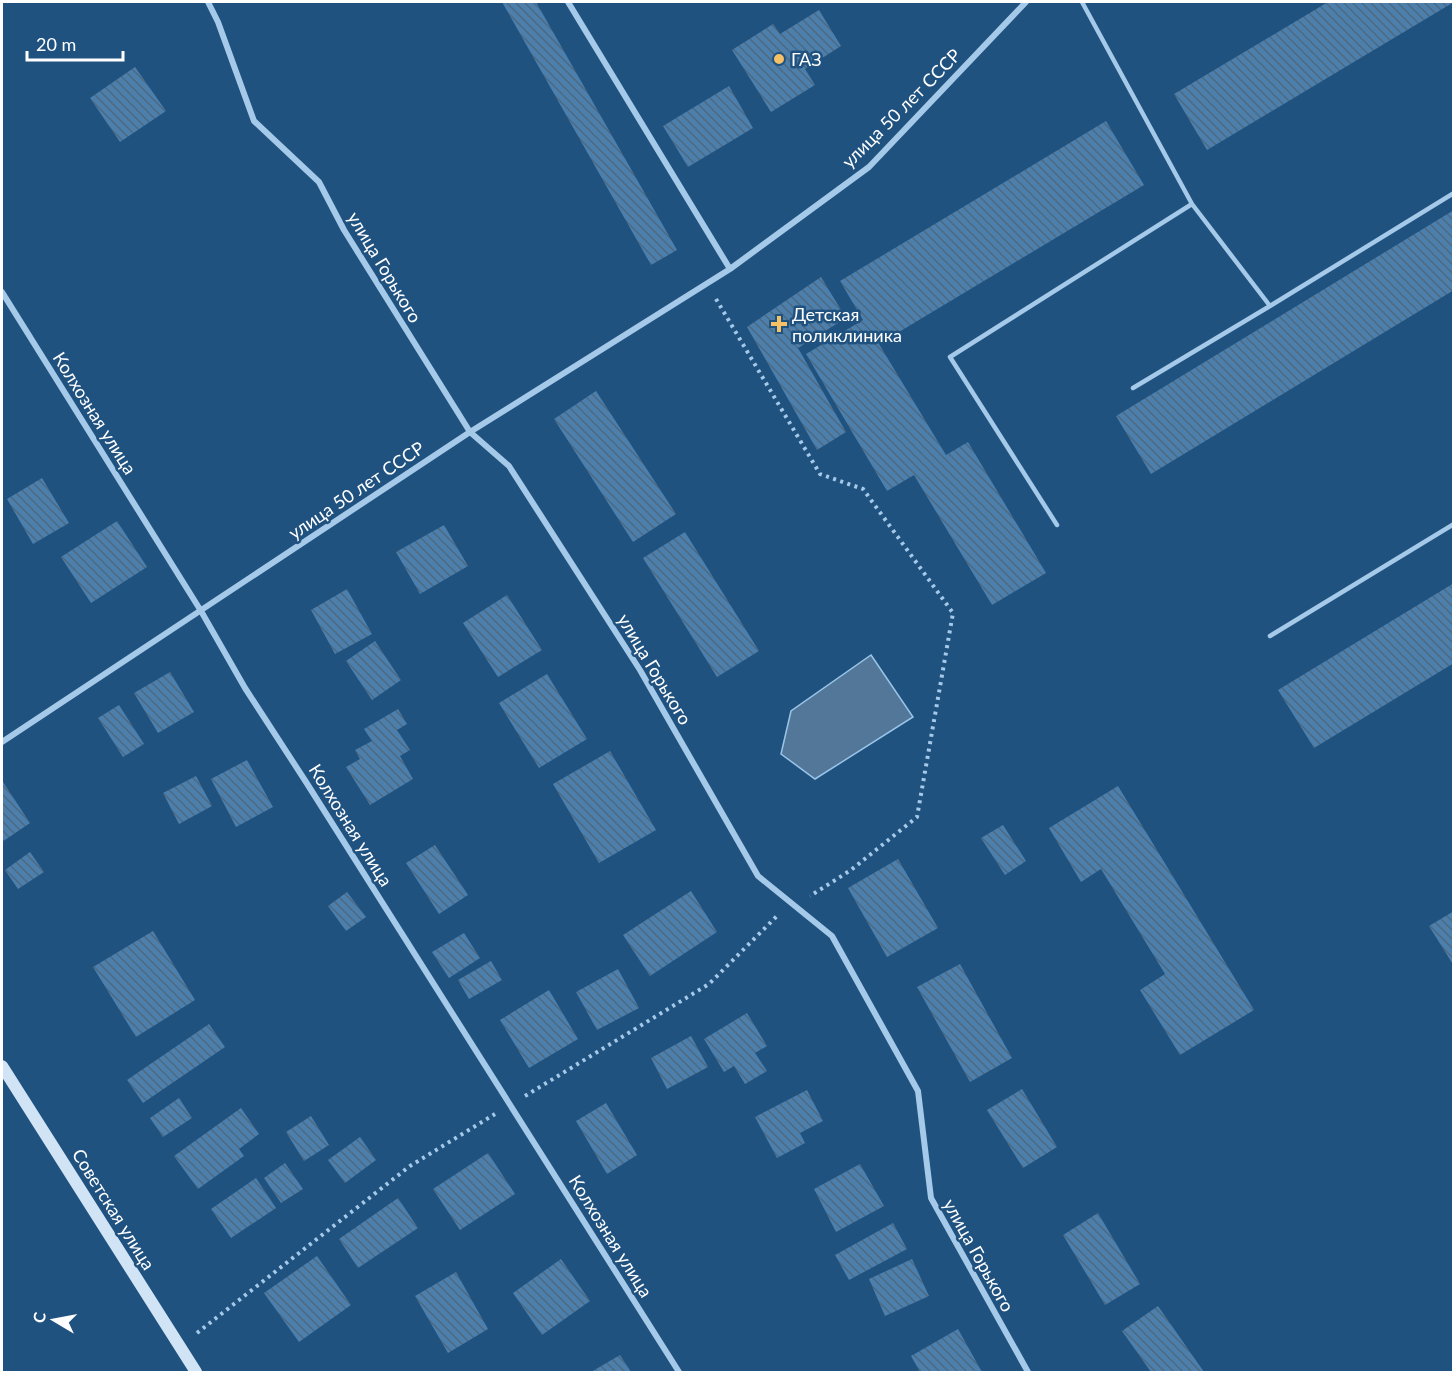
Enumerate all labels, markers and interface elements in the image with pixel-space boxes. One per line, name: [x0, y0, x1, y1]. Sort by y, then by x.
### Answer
scale bar: [27, 24, 123, 62]
text: 20 m: [36, 33, 76, 55]
street label: улица 50 лет СССР: [837, 44, 965, 172]
place label: ГАЗ: [791, 48, 822, 70]
marker: ГАЗ: [772, 52, 786, 66]
street label: улица Горького: [343, 207, 427, 327]
place label: Детская поликлиника: [792, 303, 902, 346]
marker: Детская поликлиника: [770, 315, 788, 333]
street label: Колхозная улица: [49, 348, 141, 478]
street label: улица 50 лет СССР: [284, 436, 428, 544]
street label: улица Горького: [613, 609, 697, 729]
street label: Колхозная улица: [305, 760, 397, 890]
street label: Советская улица: [68, 1144, 160, 1274]
street label: Колхозная улица: [565, 1171, 657, 1301]
street label: улица Горького: [939, 1195, 1019, 1315]
north arrow: [24, 1290, 84, 1350]
text: С: [28, 1310, 49, 1324]

